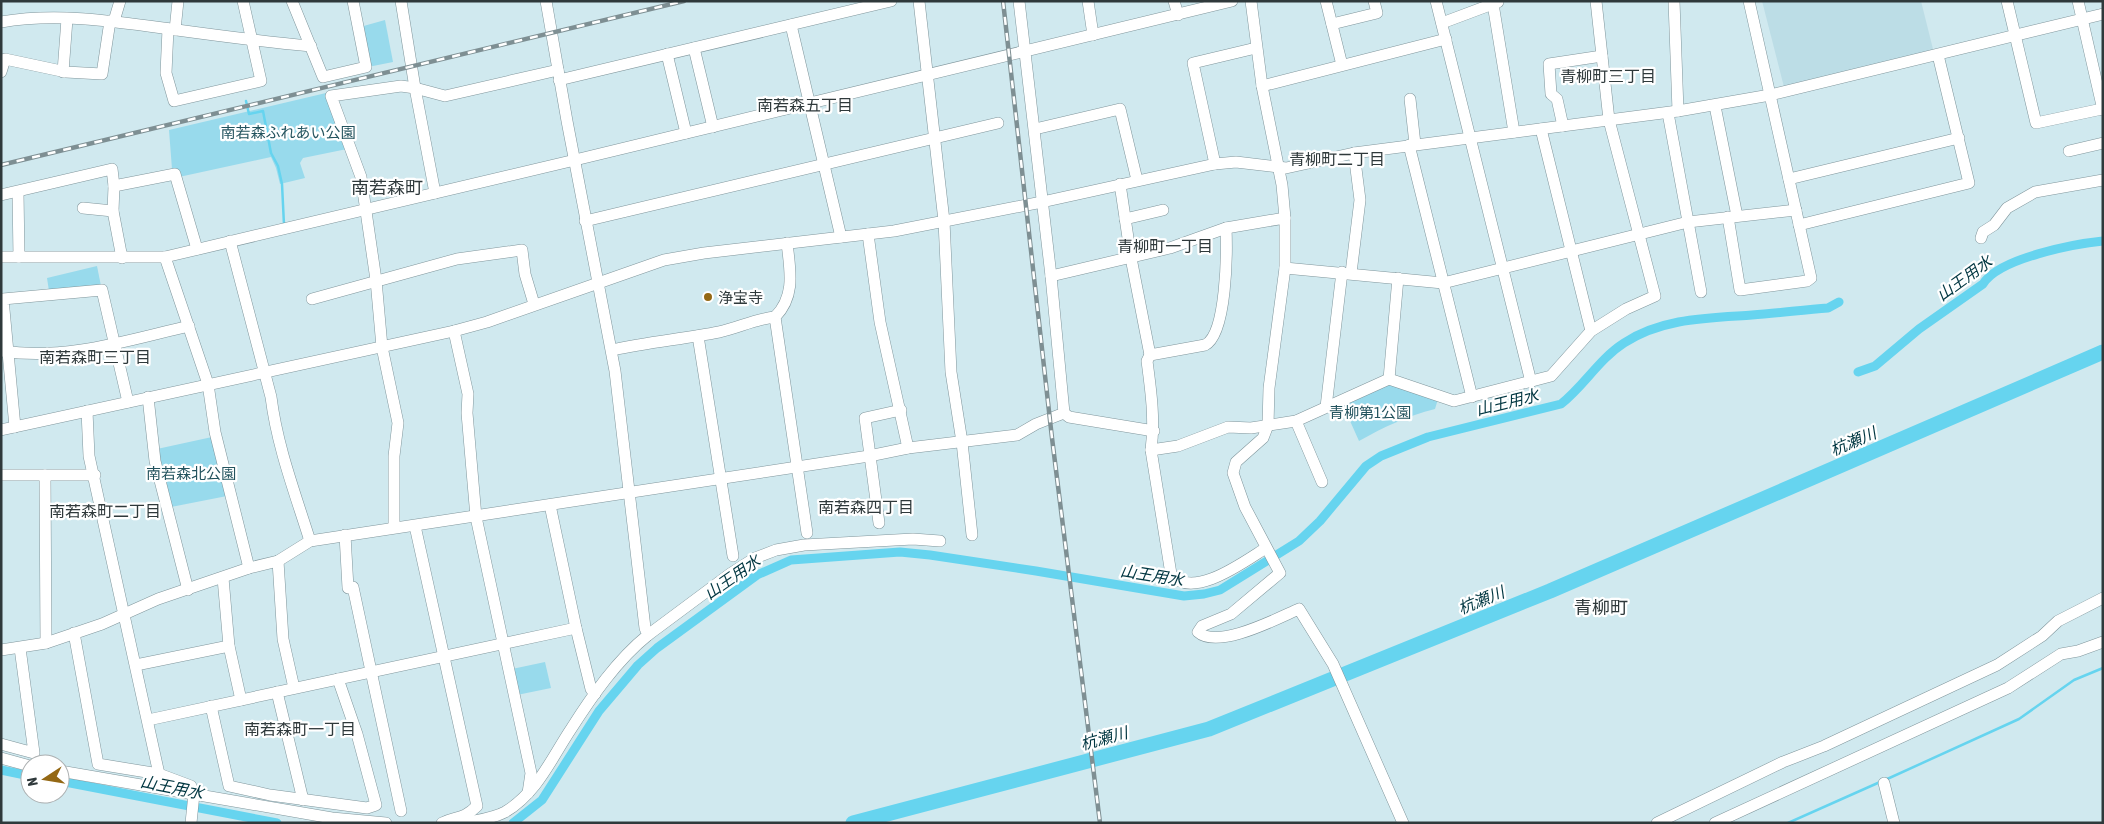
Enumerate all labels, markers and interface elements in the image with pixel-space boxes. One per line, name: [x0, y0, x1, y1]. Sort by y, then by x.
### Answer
district label: 青柳町三丁目: [1560, 67, 1656, 85]
district label: 南若森五丁目: [757, 96, 853, 114]
park label: 南若森ふれあい公園: [220, 124, 356, 141]
district label: 青柳町二丁目: [1289, 150, 1385, 168]
district label: 南若森町: [351, 177, 423, 198]
district label: 青柳町一丁目: [1117, 237, 1213, 255]
water label: 山王用水: [1933, 251, 1997, 304]
place label: 浄宝寺: [718, 289, 763, 306]
marker: 浄宝寺: [702, 291, 714, 303]
district label: 南若森町三丁目: [39, 348, 151, 366]
water label: 山王用水: [1474, 385, 1542, 418]
park label: 青柳第1公園: [1329, 404, 1411, 421]
water label: 杭瀬川: [1827, 423, 1880, 459]
park label: 南若森北公園: [146, 465, 236, 482]
district label: 南若森四丁目: [818, 498, 914, 516]
district label: 南若森町二丁目: [49, 502, 161, 520]
water label: 山王用水: [701, 550, 765, 603]
water label: 山王用水: [1119, 561, 1187, 589]
water label: 杭瀬川: [1455, 582, 1508, 617]
district label: 青柳町: [1574, 597, 1628, 618]
district label: 南若森町一丁目: [244, 720, 356, 738]
water label: 杭瀬川: [1078, 723, 1131, 753]
north arrow: [20, 754, 70, 804]
water label: 山王用水: [139, 772, 207, 802]
text: N: [24, 776, 41, 787]

